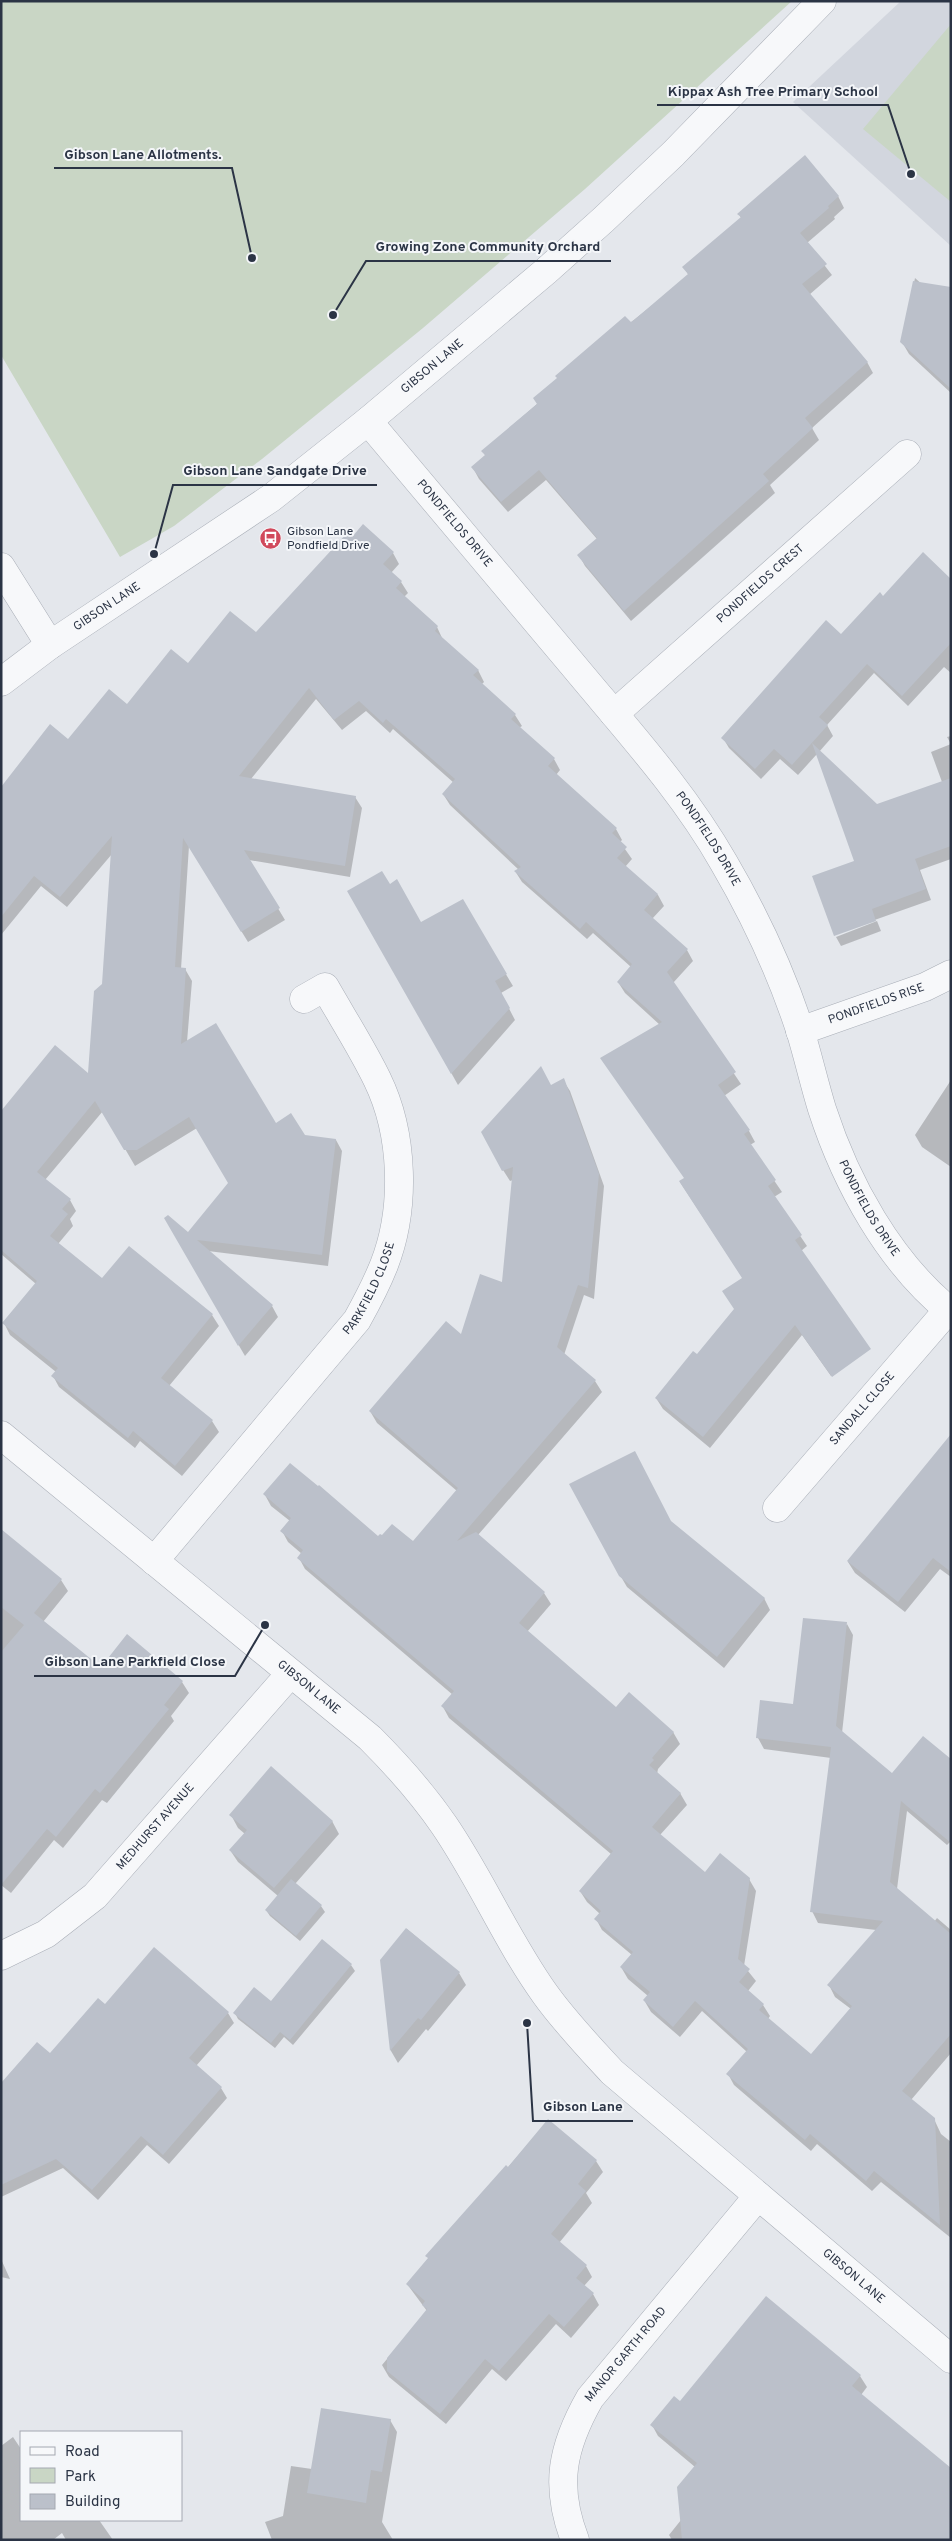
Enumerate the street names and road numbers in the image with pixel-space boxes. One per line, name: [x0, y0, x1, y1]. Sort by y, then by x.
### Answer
street label: GIBSON LANE: [398, 336, 467, 398]
street label: PONDFIELDS DRIVE: [413, 476, 496, 571]
street label: PONDFIELDS CREST: [714, 541, 808, 627]
street label: GIBSON LANE: [71, 579, 144, 635]
street label: PONDFIELDS DRIVE: [671, 788, 744, 889]
street label: PONDFIELDS RISE: [826, 980, 927, 1028]
street label: PONDFIELDS DRIVE: [834, 1158, 903, 1260]
street label: PARKFIELD CLOSE: [340, 1240, 399, 1338]
street label: SANDALL CLOSE: [826, 1369, 899, 1449]
street label: GIBSON LANE: [274, 1657, 344, 1718]
street label: MEDHURST AVENUE: [113, 1780, 198, 1874]
street label: GIBSON LANE: [819, 2245, 888, 2307]
street label: MANOR GARTH ROAD: [582, 2304, 670, 2406]

